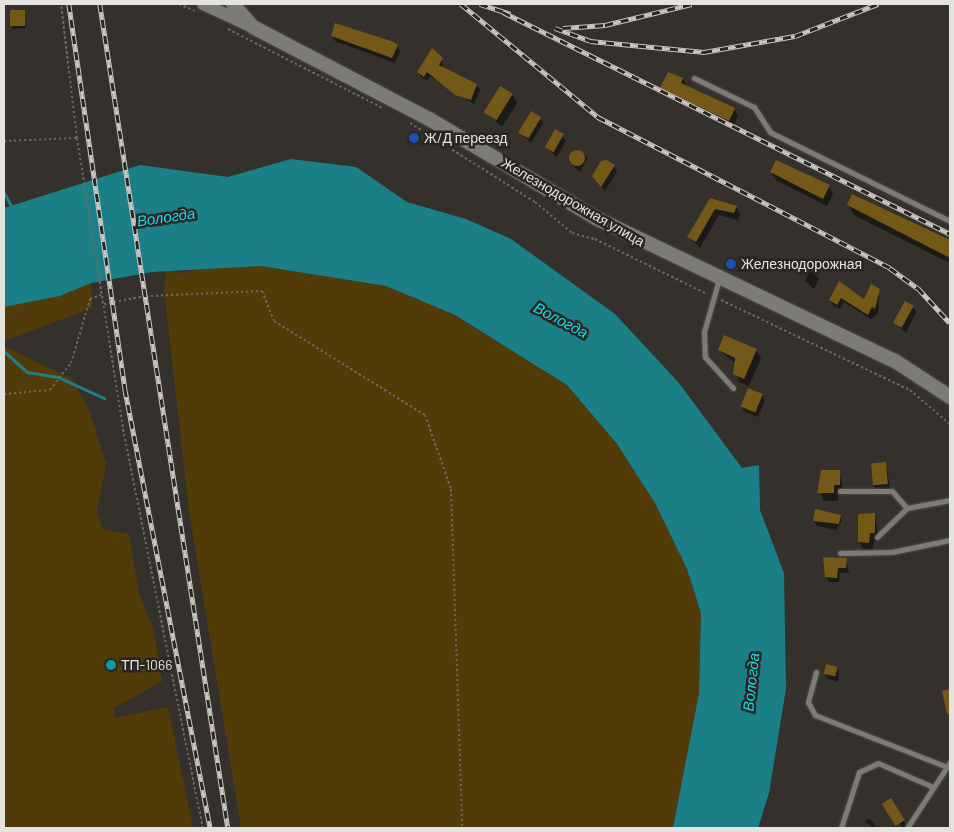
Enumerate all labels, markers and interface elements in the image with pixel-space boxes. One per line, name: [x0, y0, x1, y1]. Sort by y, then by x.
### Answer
place label: Ж/Д переезд: [424, 130, 508, 146]
marker: Ж/Д переезд: [408, 132, 420, 144]
street label: Железнодорожная улица: [498, 154, 648, 250]
water label: Вологда: [136, 204, 196, 230]
place label: Железнодорожная: [741, 256, 862, 272]
marker: Железнодорожная: [725, 258, 737, 270]
water label: Вологда: [531, 298, 591, 342]
water label: Вологда: [739, 652, 763, 712]
place label: ТП-1066: [121, 657, 172, 673]
marker: ТП-1066: [105, 659, 117, 671]

